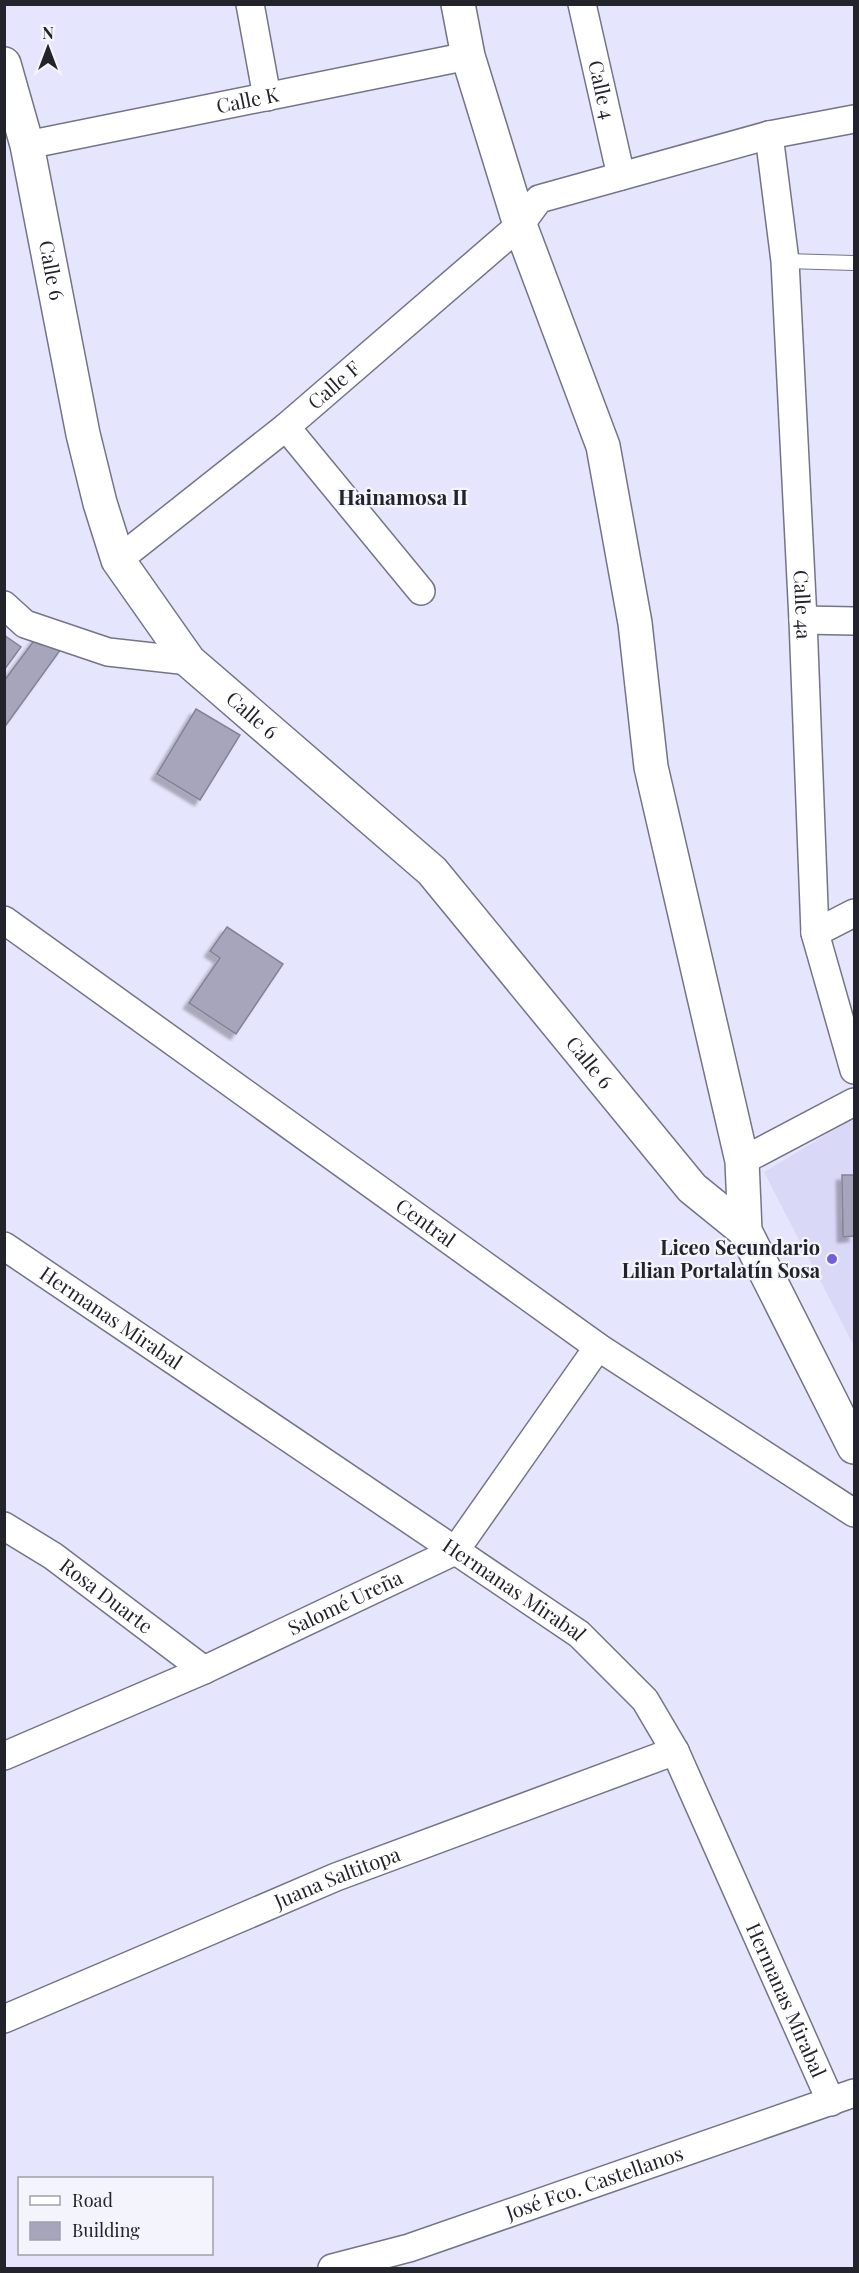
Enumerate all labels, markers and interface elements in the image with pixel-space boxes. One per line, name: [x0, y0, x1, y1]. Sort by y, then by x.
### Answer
north arrow: [18, 18, 78, 78]
text: N: [42, 22, 54, 43]
street label: Calle 4: [583, 57, 623, 122]
street label: Calle K: [214, 79, 282, 119]
street label: Calle 6: [34, 238, 72, 302]
street label: Calle F: [301, 354, 365, 415]
district label: Hainamosa II: [338, 482, 468, 510]
street label: Calle 4a: [788, 569, 819, 640]
street label: Calle 6: [221, 684, 285, 744]
street label: Calle 6: [561, 1030, 620, 1094]
street label: Central: [391, 1191, 462, 1253]
place label: Liceo Secundario Lilian Portalatín Sosa: [622, 1233, 821, 1283]
marker: Liceo Secundario Lilian Portalatín Sosa: [825, 1252, 839, 1266]
street label: Hermanas Mirabal: [35, 1259, 189, 1375]
street label: Hermanas Mirabal: [438, 1531, 593, 1646]
street label: Rosa Duarte: [55, 1551, 159, 1639]
street label: Salomé Ureña: [283, 1563, 406, 1640]
street label: Juana Saltitopa: [269, 1839, 404, 1914]
street label: Hermanas Mirabal: [741, 1918, 833, 2082]
street label: José Fco. Castellanos: [501, 2139, 686, 2226]
legend: [18, 2177, 213, 2255]
text: Road: [72, 2188, 113, 2212]
text: Building: [72, 2218, 140, 2242]

